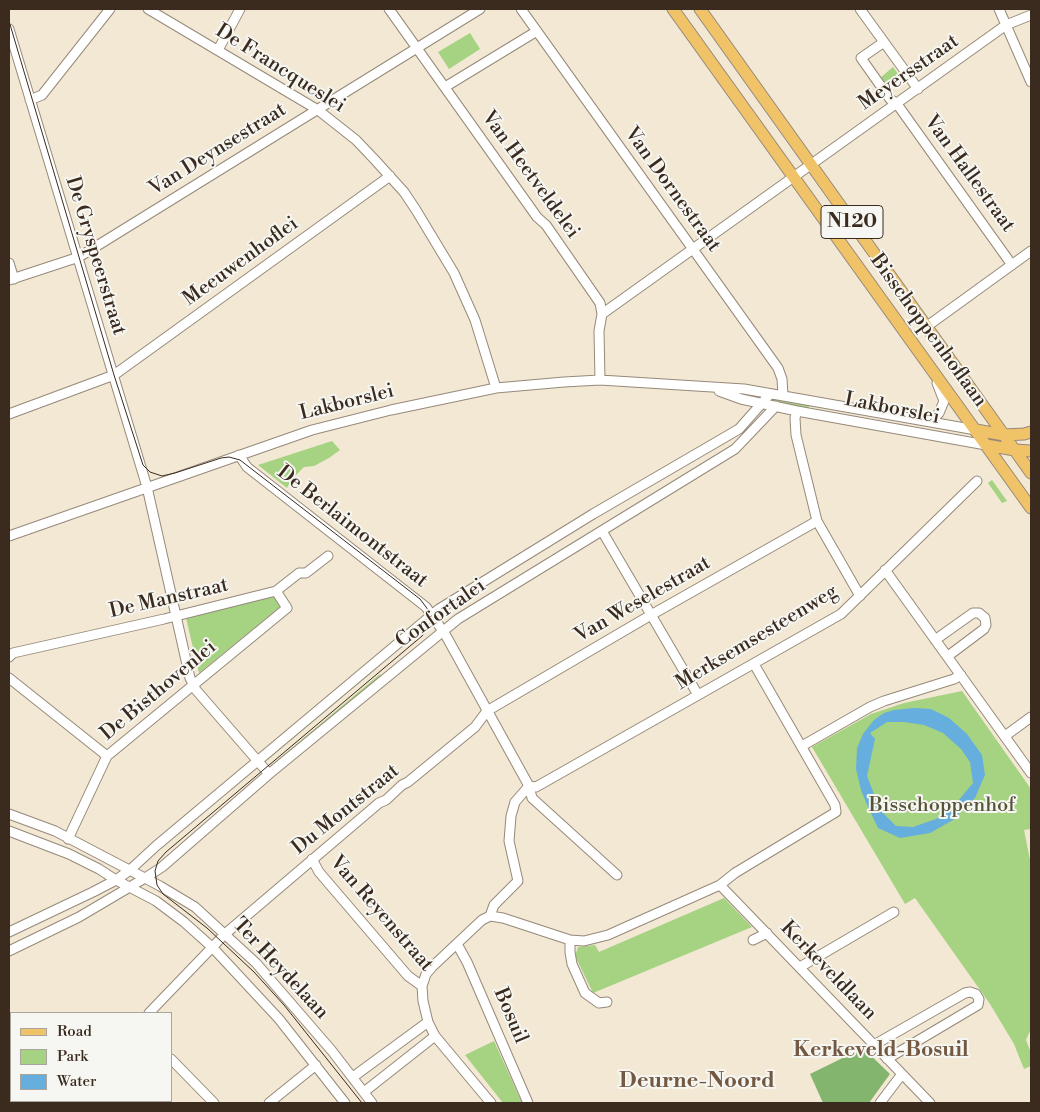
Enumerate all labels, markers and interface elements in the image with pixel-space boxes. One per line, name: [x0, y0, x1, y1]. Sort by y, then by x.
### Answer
street label: De Francqueslei: [211, 19, 349, 119]
street label: Meyersstraat: [854, 30, 964, 116]
street label: Van Deynsestraat: [145, 98, 291, 202]
street label: Van Heetveldelei: [476, 107, 584, 243]
street label: Van Hallestraat: [919, 111, 1019, 237]
street label: Van Dornestraat: [619, 123, 725, 257]
street label: De Gryspeerstraat: [59, 174, 131, 338]
road number: N120: [821, 206, 883, 238]
street label: Meeuwenhoflei: [179, 212, 303, 312]
street label: Bisschoppenhoflaan: [864, 250, 992, 412]
street label: Lakborslei: [297, 380, 397, 426]
street label: Lakborslei: [842, 388, 942, 430]
street label: De Berlaimontstraat: [272, 461, 432, 593]
street label: Van Weselestraat: [571, 551, 715, 649]
street label: De Manstraat: [107, 574, 231, 624]
street label: Confortalei: [391, 574, 491, 654]
street label: Merksemsesteenweg: [672, 580, 842, 696]
street label: De Bisthovenlei: [96, 636, 222, 746]
street label: Du Montstraat: [288, 759, 404, 861]
park label: Bisschoppenhof: [869, 794, 1015, 818]
street label: Van Reyenstraat: [324, 851, 438, 977]
street label: Ter Heydelaan: [227, 913, 333, 1025]
street label: Kerkeveldlaan: [775, 916, 881, 1026]
street label: Bosuil: [488, 985, 532, 1047]
legend: [10, 1012, 172, 1102]
text: Road: [57, 1022, 92, 1041]
district label: Kerkeveld-Bosuil: [793, 1038, 969, 1064]
text: Park: [57, 1047, 88, 1066]
district label: Deurne-Noord: [619, 1069, 775, 1095]
text: Water: [57, 1072, 96, 1091]

